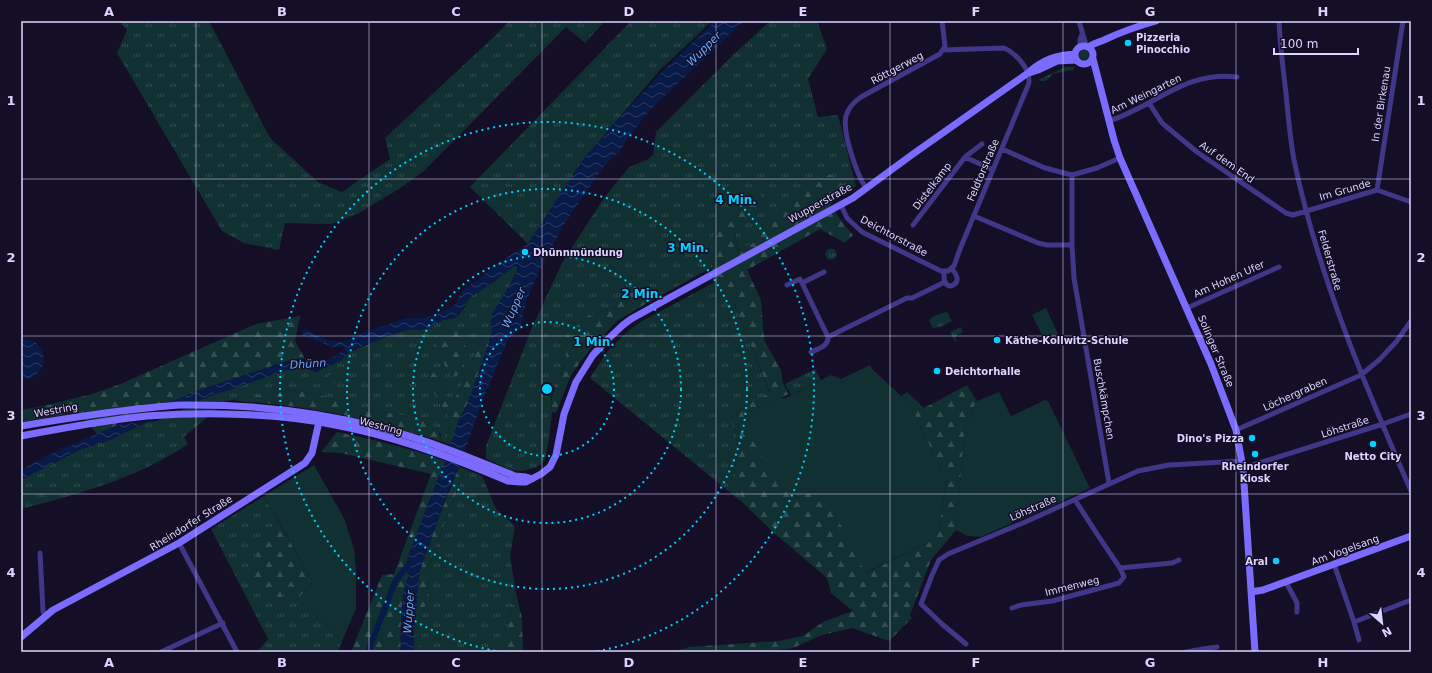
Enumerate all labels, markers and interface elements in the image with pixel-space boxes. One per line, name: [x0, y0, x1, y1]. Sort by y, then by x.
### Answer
text: A: [104, 4, 114, 19]
text: B: [277, 4, 287, 19]
text: C: [451, 4, 461, 19]
text: D: [624, 4, 635, 19]
text: E: [799, 4, 807, 19]
text: F: [972, 4, 980, 19]
text: G: [1145, 4, 1155, 19]
text: H: [1318, 4, 1328, 19]
water label: Wupper: [684, 28, 725, 69]
scale bar: [1274, 30, 1358, 56]
place label: Pizzeria Pinocchio: [1136, 32, 1190, 55]
text: 100 m: [1280, 37, 1318, 51]
marker: Pizzeria Pinocchio: [1123, 38, 1133, 48]
street label: Röttgerweg: [869, 50, 925, 86]
street label: In der Birkenau: [1370, 65, 1392, 143]
street label: Am Weingarten: [1109, 72, 1183, 116]
text: 1: [6, 93, 16, 108]
text: 1: [1416, 93, 1426, 108]
street label: Feldtorstraße: [965, 137, 1001, 203]
street label: Auf dem End: [1198, 139, 1256, 185]
street label: Distelkamp: [911, 160, 953, 212]
street label: Im Grunde: [1318, 177, 1372, 203]
street label: Wupperstraße: [786, 181, 854, 225]
text: 4 Min.: [715, 193, 757, 207]
street label: Deichtorstraße: [859, 214, 929, 258]
street label: Felderstraße: [1316, 228, 1344, 292]
text: 3 Min.: [667, 241, 709, 255]
marker: Dhünnmündung: [520, 247, 530, 257]
place label: Dhünnmündung: [533, 247, 623, 258]
text: 2: [6, 250, 16, 265]
text: 2: [1416, 250, 1426, 265]
street label: Am Hohen Ufer: [1192, 258, 1267, 300]
water label: Wupper: [499, 284, 529, 330]
text: 2 Min.: [621, 287, 663, 301]
street label: Solinger Straße: [1196, 313, 1236, 389]
text: 1 Min.: [573, 335, 615, 349]
marker: Käthe-Kollwitz-Schule: [992, 335, 1002, 345]
place label: Käthe-Kollwitz-Schule: [1005, 335, 1129, 346]
water label: Dhünn: [289, 356, 327, 372]
street label: Buschkämpchen: [1091, 357, 1117, 441]
marker: Deichtorhalle: [932, 366, 942, 376]
place label: Deichtorhalle: [945, 366, 1021, 377]
street label: Löchergraben: [1261, 375, 1329, 413]
centre of rings: [540, 382, 554, 396]
street label: Westring: [33, 401, 79, 419]
text: 3: [6, 408, 16, 423]
text: 3: [1416, 408, 1426, 423]
street label: Löhstraße: [1320, 414, 1370, 440]
street label: Westring: [358, 415, 404, 437]
place label: Dino's Pizza: [1177, 433, 1244, 444]
marker: Dino's Pizza: [1247, 433, 1257, 443]
marker: Netto City: [1368, 439, 1378, 449]
marker: Rheindorfer Kiosk: [1250, 449, 1260, 459]
place label: Netto City: [1344, 451, 1402, 462]
place label: Rheindorfer Kiosk: [1221, 461, 1289, 484]
street label: Rheindorfer Straße: [148, 493, 234, 553]
street label: Löhstraße: [1008, 493, 1058, 523]
street label: Am Vogelsang: [1310, 533, 1380, 567]
place label: Aral: [1245, 556, 1268, 567]
marker: Aral: [1271, 556, 1281, 566]
text: 4: [6, 565, 16, 580]
text: 4: [1416, 565, 1426, 580]
street label: Immenweg: [1044, 574, 1100, 598]
water label: Wupper: [401, 589, 417, 634]
north arrow: [1362, 603, 1402, 643]
text: N: [1379, 623, 1394, 639]
text: A: [104, 655, 114, 670]
text: B: [277, 655, 287, 670]
text: C: [451, 655, 461, 670]
text: D: [624, 655, 635, 670]
text: E: [799, 655, 807, 670]
text: F: [972, 655, 980, 670]
text: G: [1145, 655, 1155, 670]
text: H: [1318, 655, 1328, 670]

